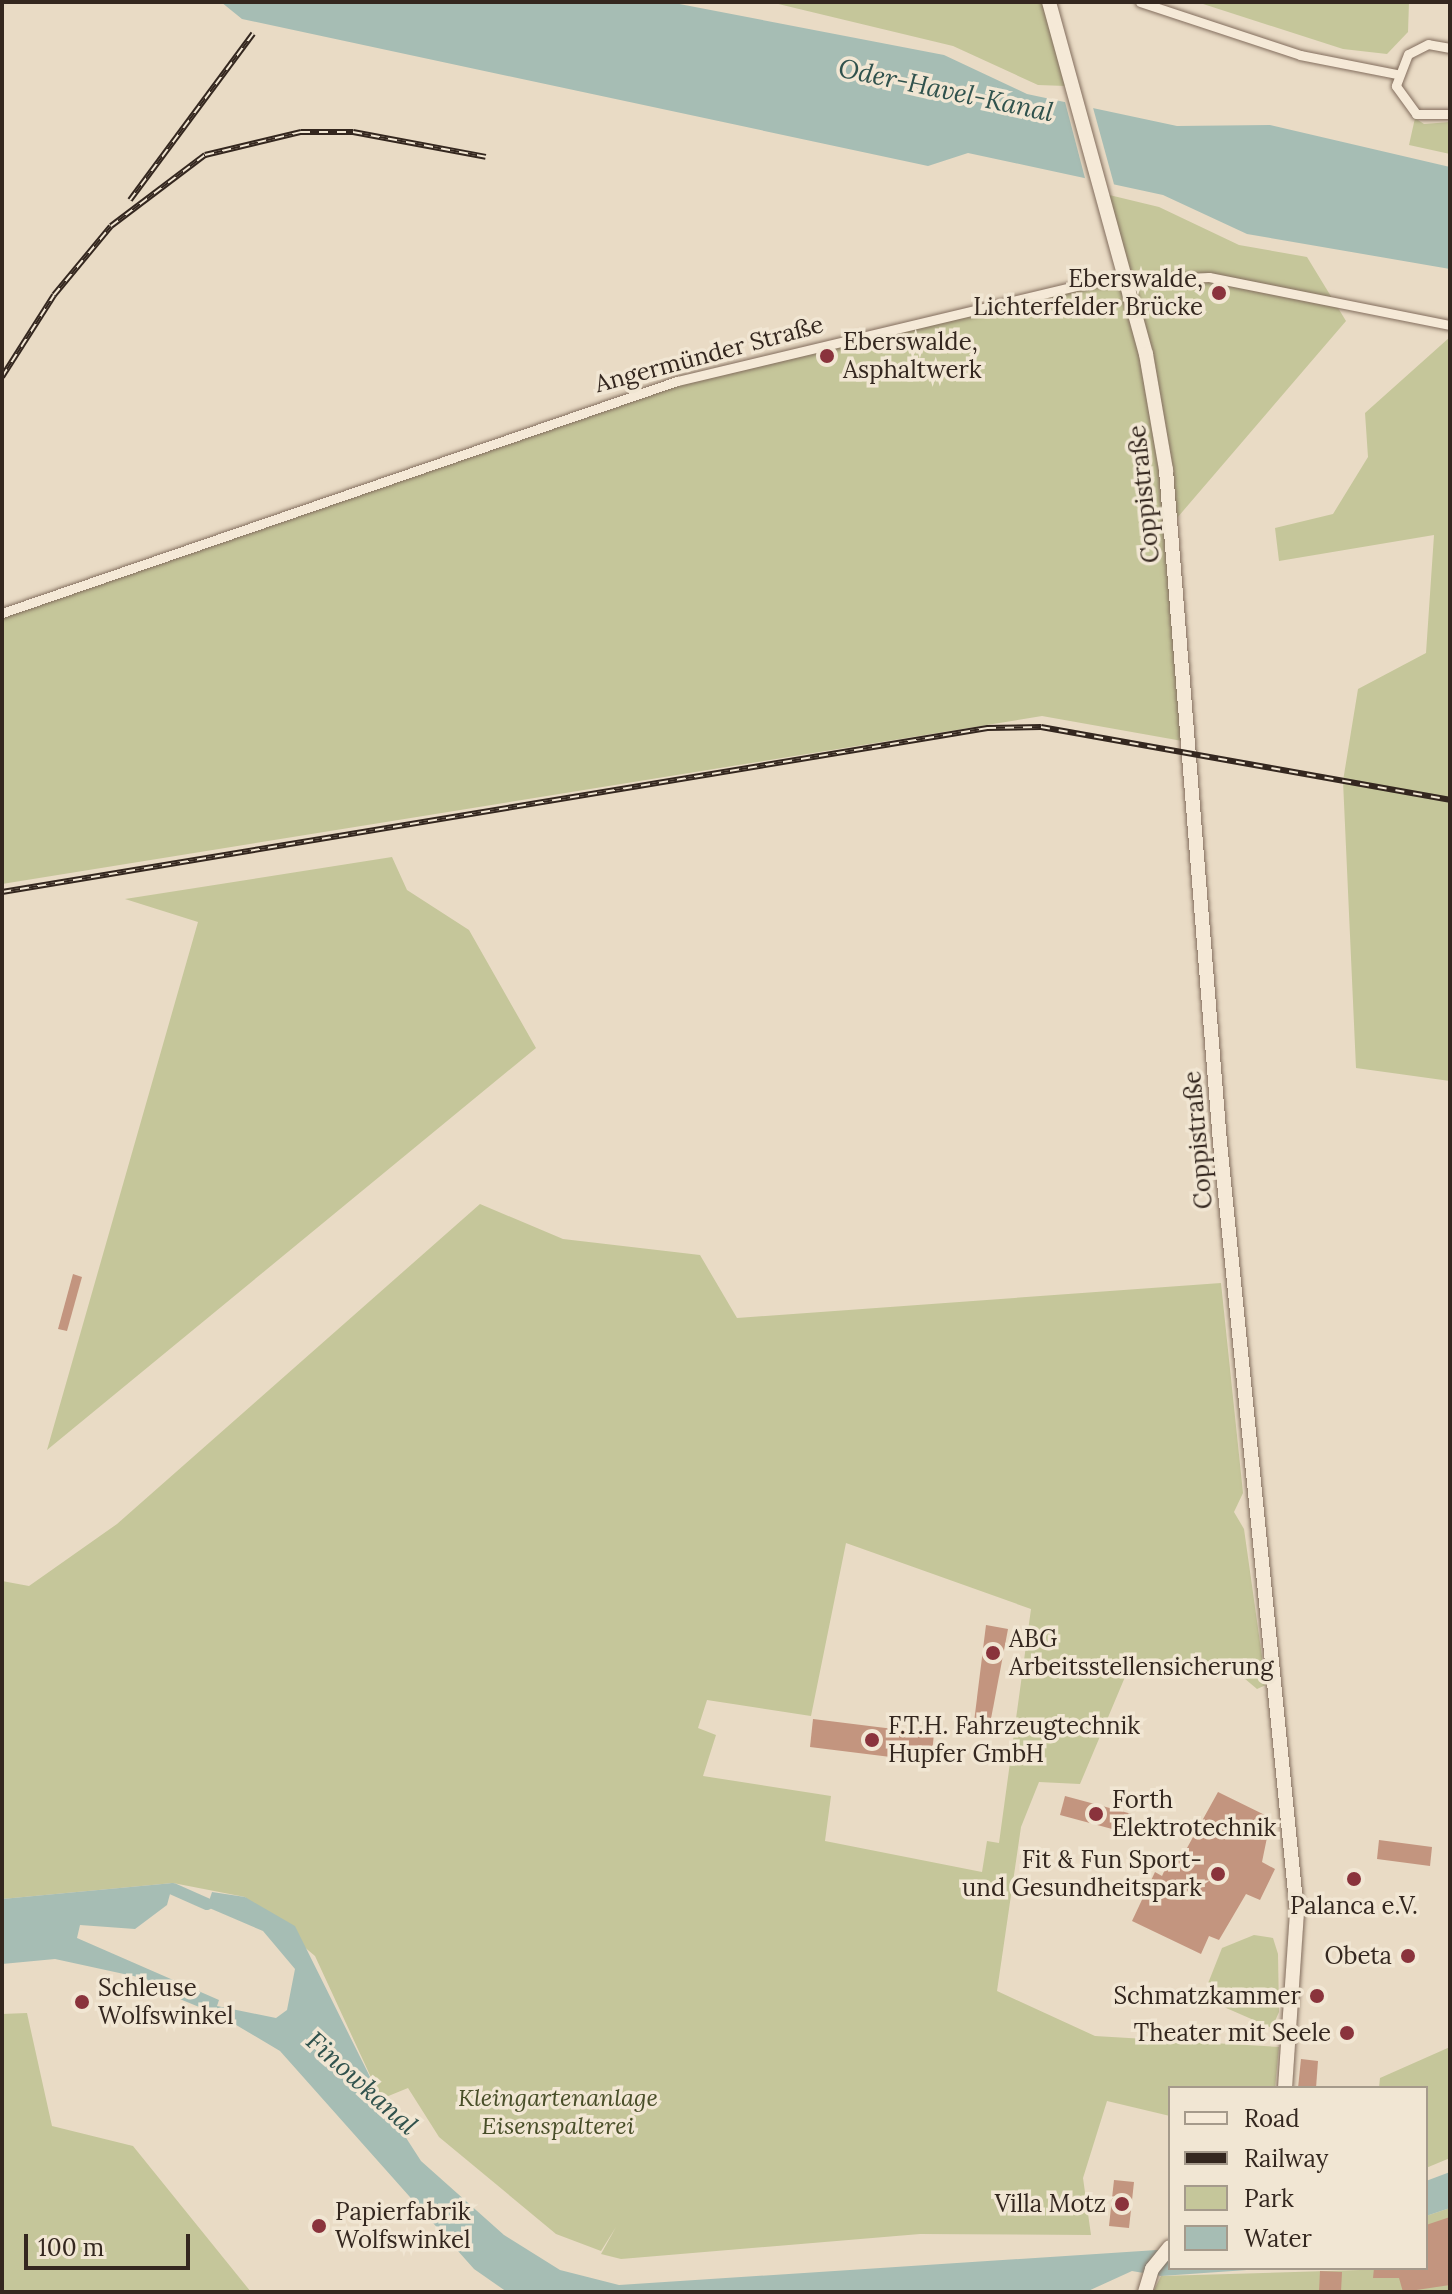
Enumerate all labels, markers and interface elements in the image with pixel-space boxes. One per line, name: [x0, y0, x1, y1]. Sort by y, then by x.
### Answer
water label: Oder-Havel-Kanal: [836, 52, 1056, 128]
place label: Eberswalde, Lichterfelder Brücke: [973, 265, 1203, 321]
marker: Eberswalde, Lichterfelder Brücke: [1210, 284, 1228, 302]
street label: Angermünder Straße: [592, 310, 826, 398]
place label: Eberswalde, Asphaltwerk: [843, 328, 982, 384]
marker: Eberswalde, Asphaltwerk: [818, 347, 836, 365]
street label: Coppistraße: [1122, 424, 1166, 564]
street label: Coppistraße: [1178, 1070, 1218, 1210]
place label: ABG Arbeitsstellensicherung: [1009, 1625, 1273, 1681]
marker: ABG Arbeitsstellensicherung: [984, 1644, 1002, 1662]
place label: F.T.H. Fahrzeugtechnik Hupfer GmbH: [888, 1712, 1140, 1768]
marker: F.T.H. Fahrzeugtechnik Hupfer GmbH: [863, 1731, 881, 1749]
place label: Forth Elektrotechnik: [1112, 1786, 1276, 1842]
marker: Forth Elektrotechnik: [1087, 1805, 1105, 1823]
place label: Fit & Fun Sport- und Gesundheitspark: [962, 1846, 1202, 1902]
marker: Fit & Fun Sport- und Gesundheitspark: [1209, 1865, 1227, 1883]
marker: Palanca e.V.: [1345, 1870, 1363, 1888]
place label: Palanca e.V.: [1290, 1892, 1418, 1920]
place label: Obeta: [1324, 1942, 1392, 1970]
marker: Obeta: [1399, 1947, 1417, 1965]
place label: Schleuse Wolfswinkel: [98, 1974, 234, 2030]
place label: Schmatzkammer: [1113, 1982, 1301, 2010]
marker: Schmatzkammer: [1308, 1987, 1326, 2005]
marker: Schleuse Wolfswinkel: [73, 1993, 91, 2011]
place label: Theater mit Seele: [1134, 2019, 1331, 2047]
marker: Theater mit Seele: [1338, 2024, 1356, 2042]
water label: Finowkanal: [300, 2025, 424, 2141]
park label: Kleingartenanlage Eisenspalterei: [458, 2084, 658, 2140]
legend: [1168, 2086, 1428, 2270]
text: Road: [1244, 2103, 1300, 2134]
text: Railway: [1244, 2143, 1328, 2174]
text: Park: [1244, 2183, 1294, 2214]
place label: Villa Motz: [995, 2190, 1106, 2218]
marker: Villa Motz: [1113, 2195, 1131, 2213]
place label: Papierfabrik Wolfswinkel: [335, 2198, 471, 2254]
marker: Papierfabrik Wolfswinkel: [310, 2217, 328, 2235]
scale bar: [28, 2218, 194, 2268]
text: Water: [1244, 2223, 1312, 2254]
text: 100 m: [38, 2232, 104, 2263]

